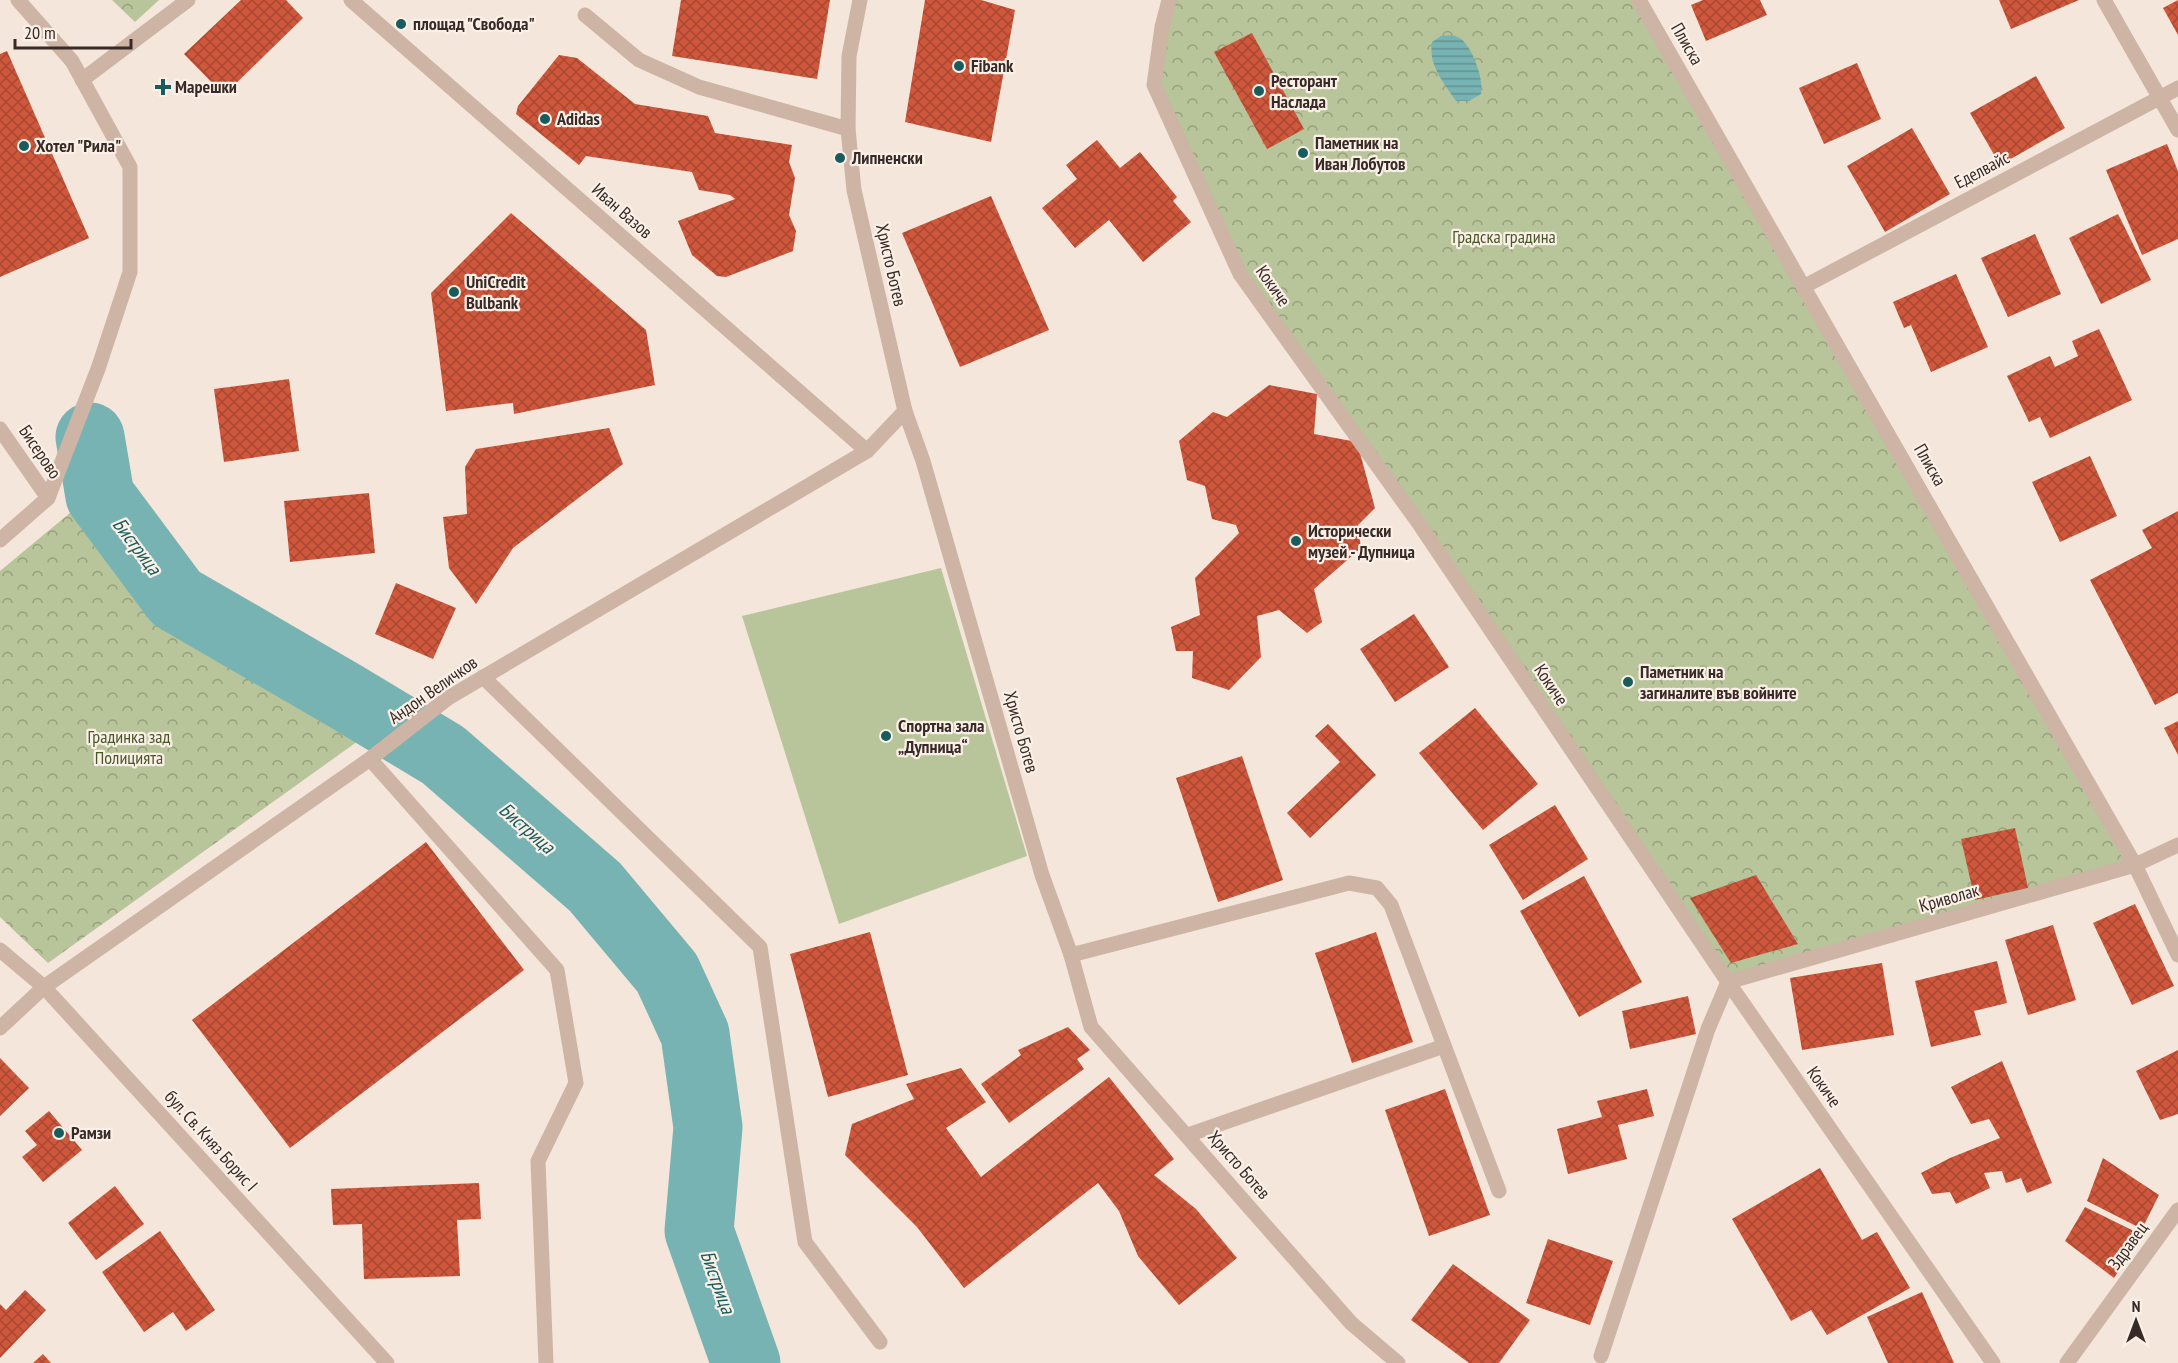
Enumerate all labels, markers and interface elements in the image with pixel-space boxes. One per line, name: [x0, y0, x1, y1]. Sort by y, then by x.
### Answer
scale bar: [15, 12, 130, 50]
place label: площад "Свобода": [413, 12, 535, 35]
marker: площад "Свобода": [394, 17, 408, 31]
street label: Плиска: [1666, 18, 1709, 69]
text: 20 m: [24, 21, 56, 44]
place label: Fibank: [971, 54, 1014, 77]
marker: Fibank: [952, 59, 966, 73]
place label: Ресторант Наслада: [1271, 69, 1338, 113]
place label: Марешки: [175, 75, 237, 98]
marker: Марешки: [156, 80, 170, 94]
marker: Ресторант Наслада: [1252, 84, 1266, 98]
place label: Adidas: [556, 107, 600, 130]
marker: Adidas: [538, 112, 552, 126]
place label: Паметник на Иван Лобутов: [1315, 131, 1406, 175]
place label: Хотел "Рила": [36, 134, 121, 157]
marker: Хотел "Рила": [17, 139, 31, 153]
street label: Еделвайс: [1950, 145, 2014, 194]
place label: Липненски: [851, 146, 923, 169]
marker: Паметник на Иван Лобутов: [1296, 146, 1310, 160]
marker: Липненски: [833, 151, 847, 165]
street label: Иван Вазов: [587, 178, 657, 243]
street label: Христо Ботев: [871, 221, 912, 308]
park label: Градска градина: [1452, 225, 1556, 248]
street label: Кокиче: [1251, 261, 1296, 311]
place label: UniCredit Bulbank: [466, 270, 527, 314]
marker: UniCredit Bulbank: [447, 285, 461, 299]
street label: Бисерово: [14, 420, 67, 483]
street label: Плиска: [1909, 439, 1952, 490]
water label: Бистрица: [107, 512, 168, 581]
place label: Исторически музей - Дупница: [1308, 519, 1415, 563]
marker: Исторически музей - Дупница: [1289, 534, 1303, 548]
street label: Андон Величков: [384, 650, 482, 729]
street label: Кокиче: [1529, 660, 1574, 710]
place label: Паметник на загиналите във войните: [1640, 660, 1797, 704]
marker: Паметник на загиналите във войните: [1621, 675, 1635, 689]
street label: Христо Ботев: [999, 688, 1044, 775]
place label: Спортна зала „Дупница“: [898, 714, 984, 758]
park label: Градинка зад Полицията: [88, 725, 171, 769]
marker: Спортна зала „Дупница“: [879, 729, 893, 743]
water label: Бистрица: [494, 797, 561, 860]
street label: Криволак: [1916, 878, 1981, 917]
street label: Кокиче: [1802, 1062, 1847, 1112]
street label: бул. Св. Княз Борис I: [160, 1085, 263, 1196]
place label: Рамзи: [71, 1121, 111, 1144]
street label: Христо Ботев: [1203, 1125, 1276, 1204]
marker: Рамзи: [52, 1126, 66, 1140]
street label: Здравец: [2103, 1217, 2153, 1274]
water label: Бистрица: [695, 1247, 742, 1318]
north arrow: [2106, 1291, 2166, 1351]
text: N: [2132, 1296, 2140, 1316]

